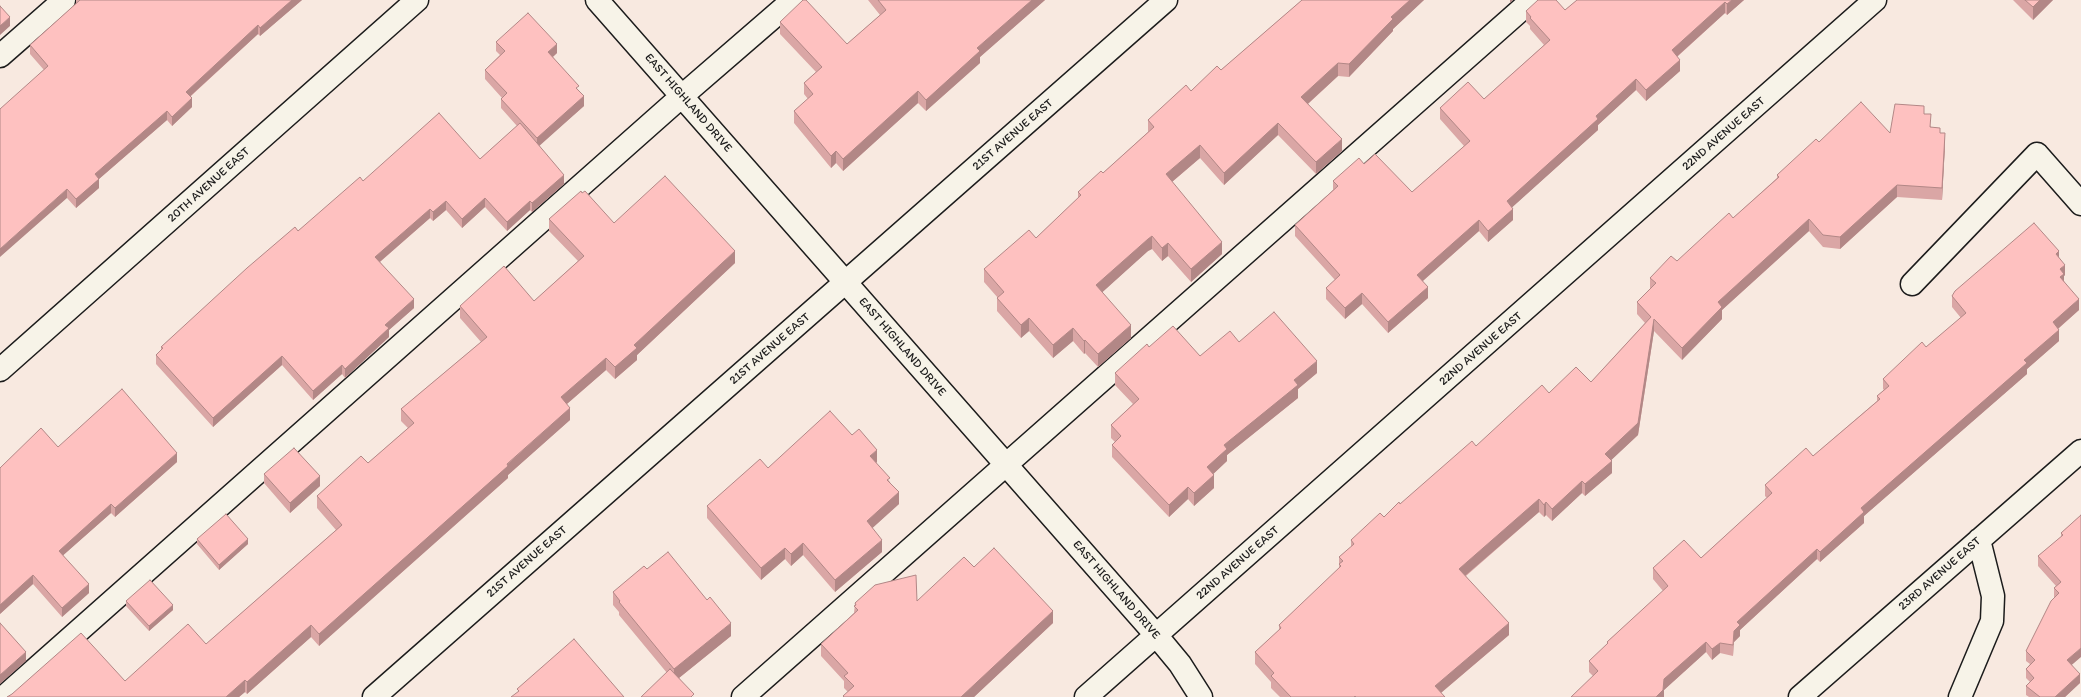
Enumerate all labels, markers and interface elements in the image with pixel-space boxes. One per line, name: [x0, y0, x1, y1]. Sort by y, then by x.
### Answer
street label: EAST HIGHLAND DRIVE: [641, 51, 735, 155]
street label: 22ND AVENUE EAST: [1680, 94, 1768, 174]
street label: 21ST AVENUE EAST: [970, 96, 1056, 174]
street label: 20TH AVENUE EAST: [165, 144, 253, 226]
street label: EAST HIGHLAND DRIVE: [855, 295, 949, 399]
street label: 22ND AVENUE EAST: [1437, 309, 1525, 389]
street label: 21ST AVENUE EAST: [727, 310, 813, 388]
street label: 21ST AVENUE EAST: [484, 523, 570, 601]
street label: 22ND AVENUE EAST: [1194, 523, 1282, 603]
street label: 23RD AVENUE EAST: [1896, 534, 1984, 614]
street label: EAST HIGHLAND DRIVE: [1069, 538, 1163, 642]

